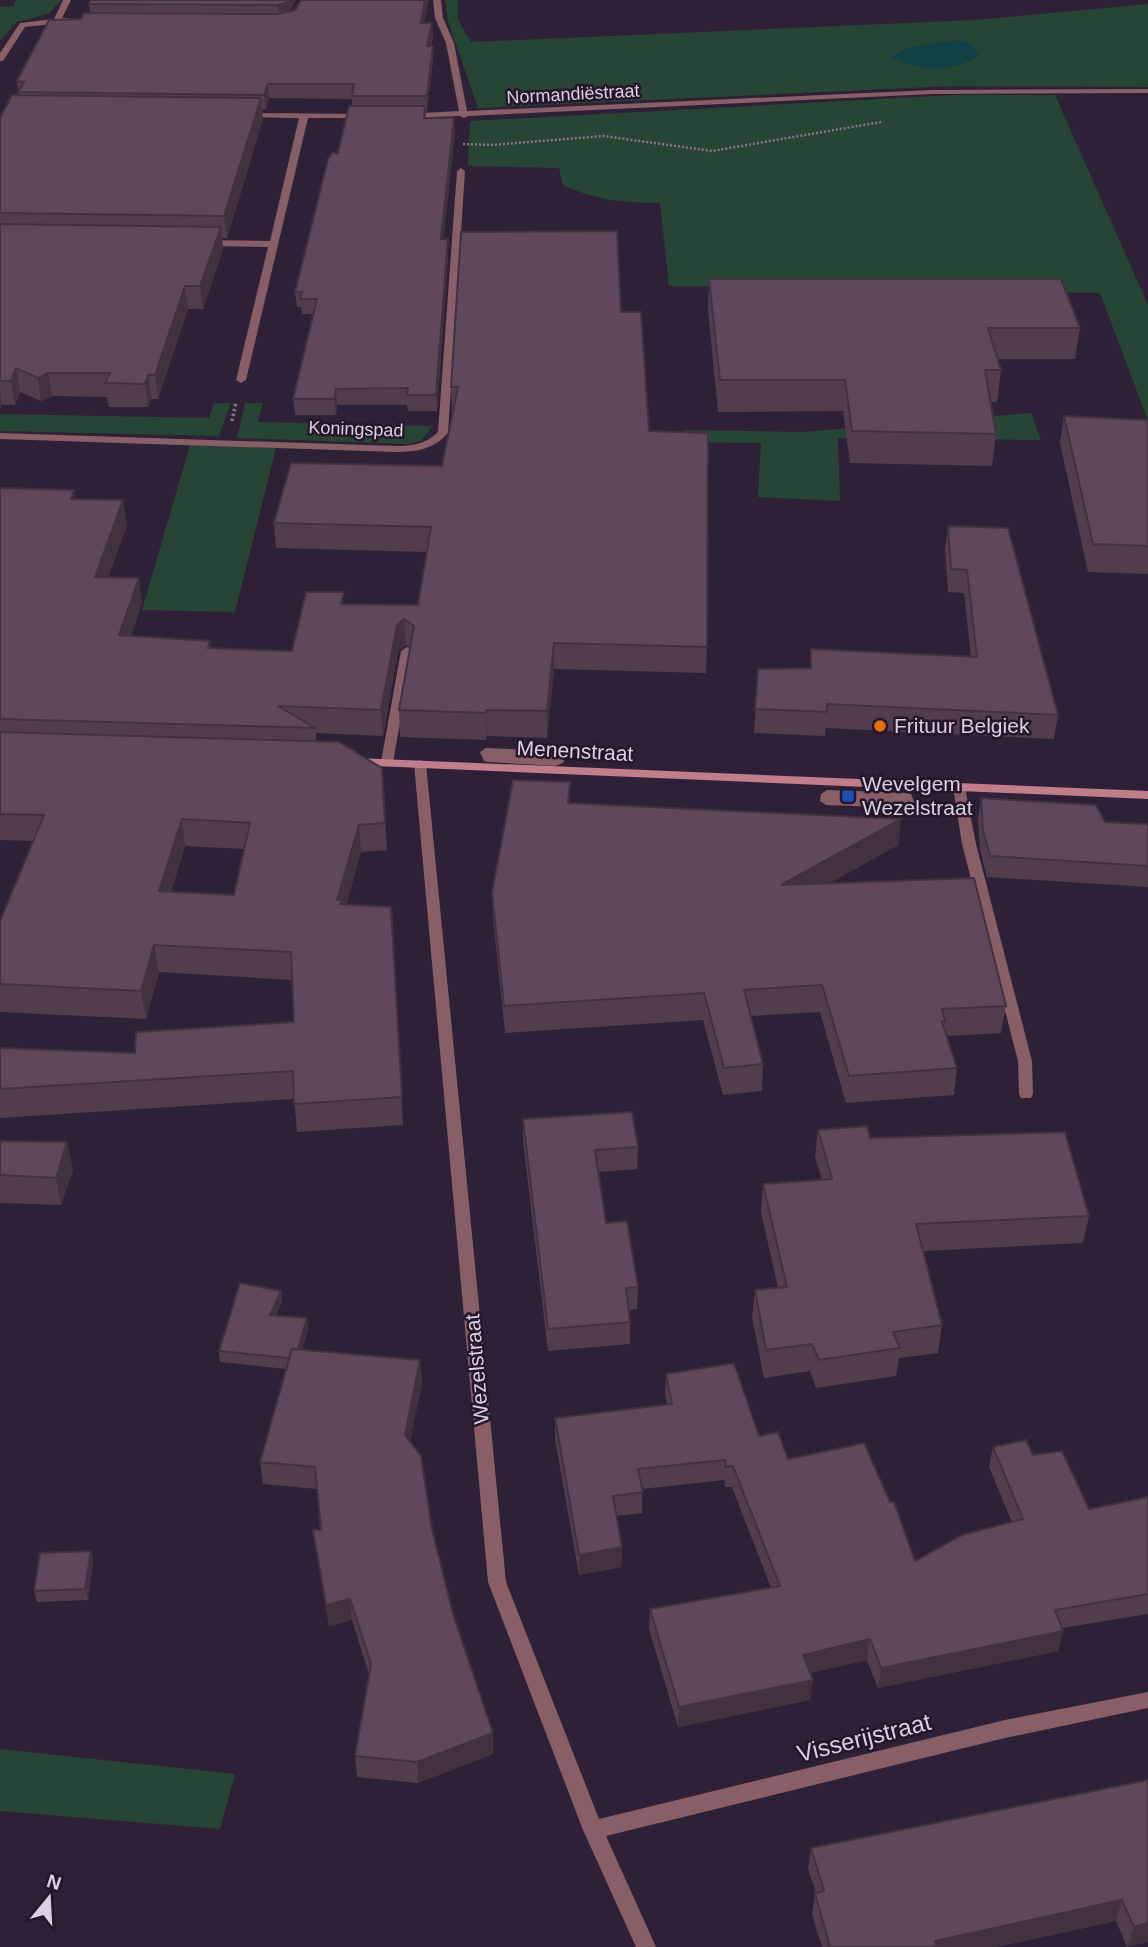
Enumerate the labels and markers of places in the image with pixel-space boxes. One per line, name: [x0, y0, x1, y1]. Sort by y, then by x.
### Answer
place label: Frituur Belgiek: [894, 714, 1030, 737]
marker: Frituur Belgiek: [872, 718, 888, 734]
place label: Wevelgem Wezelstraat: [862, 772, 973, 819]
marker: Wevelgem Wezelstraat: [840, 788, 856, 804]

